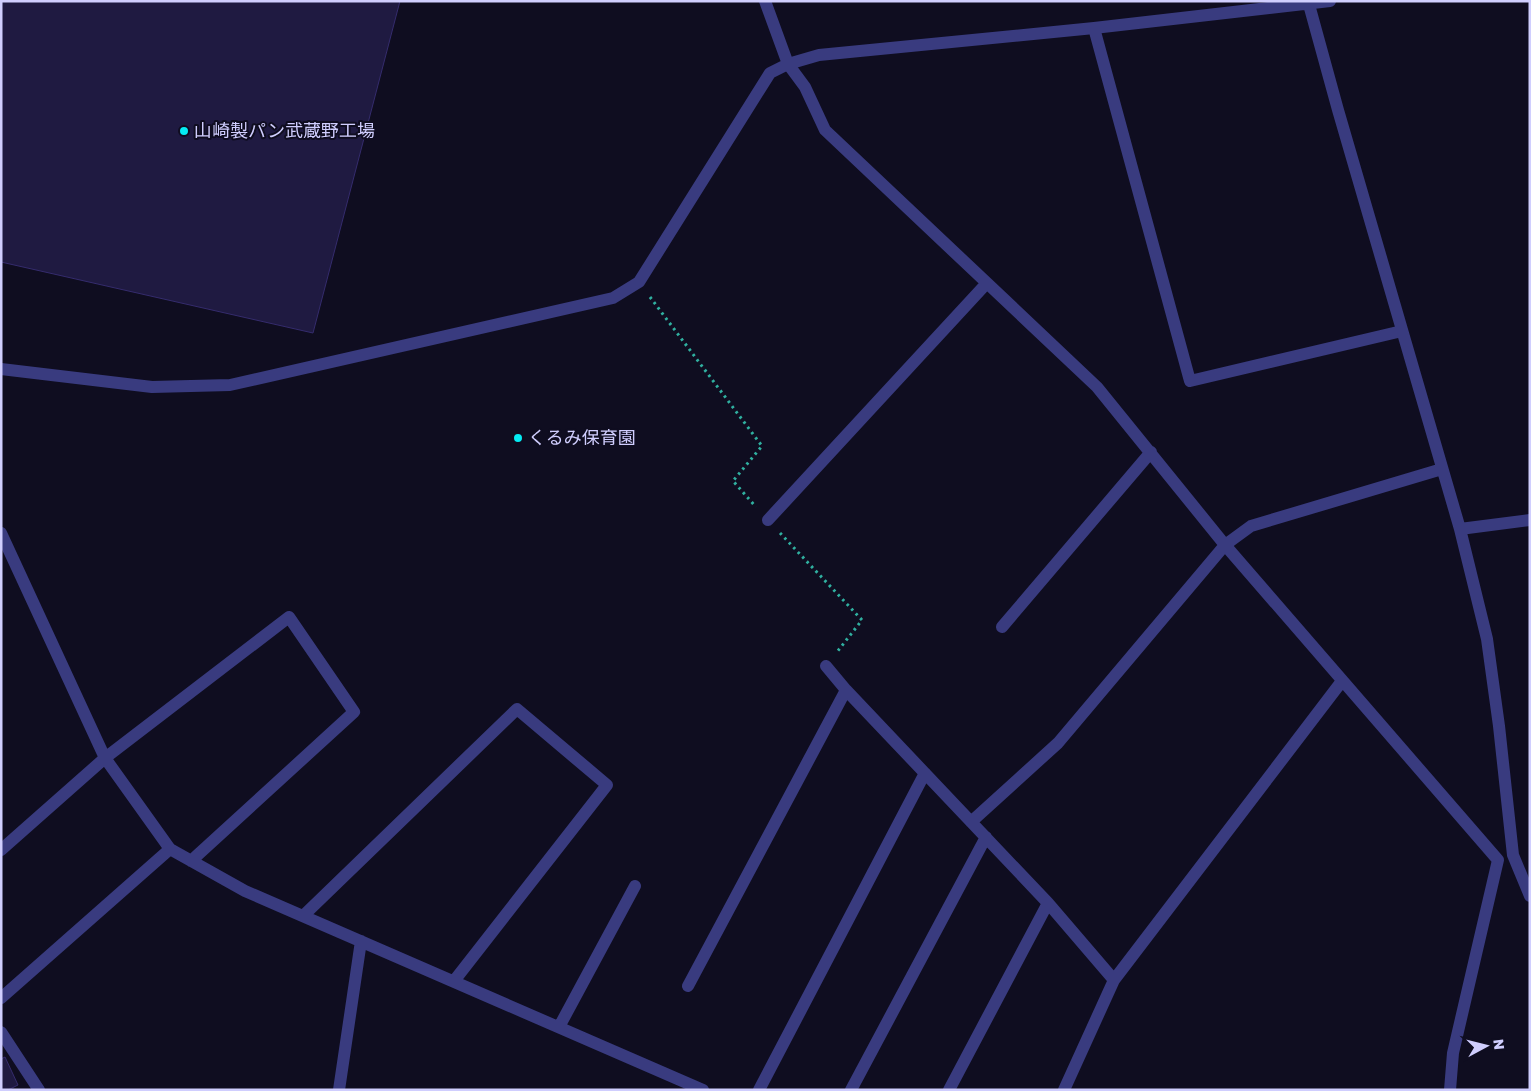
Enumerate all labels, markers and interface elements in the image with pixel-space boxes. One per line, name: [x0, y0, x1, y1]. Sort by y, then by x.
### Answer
place label: 山崎製パン武蔵野工場: [194, 119, 375, 141]
marker: 山崎製パン武蔵野工場: [178, 125, 190, 137]
place label: くるみ保育園: [528, 426, 636, 448]
marker: くるみ保育園: [512, 432, 524, 444]
north arrow: [1461, 1021, 1511, 1071]
text: N: [1490, 1038, 1508, 1051]

